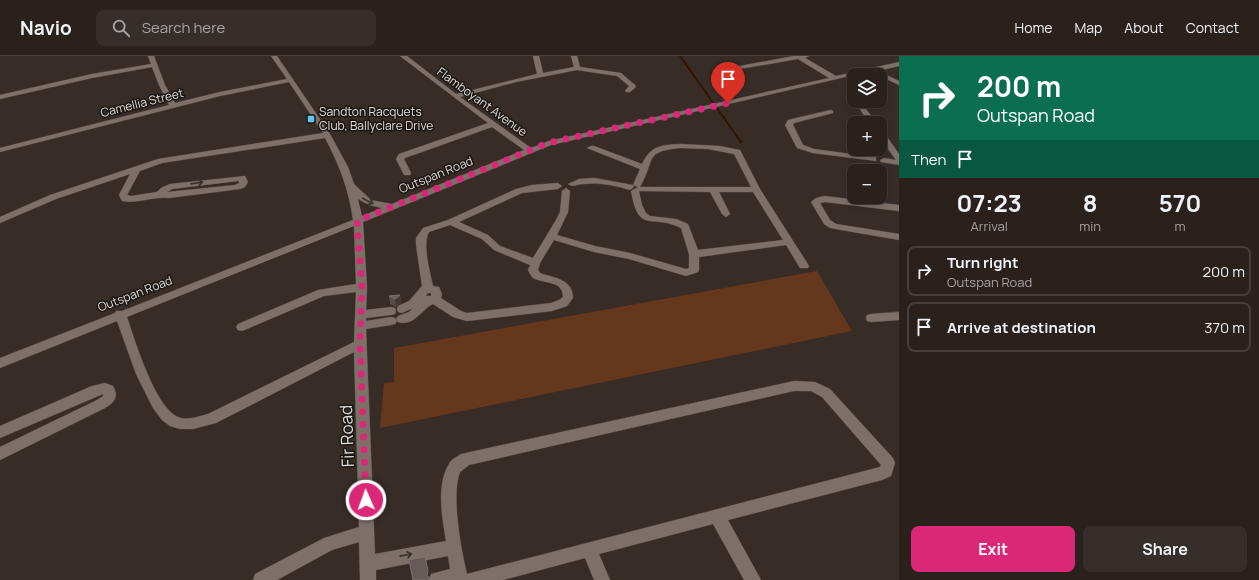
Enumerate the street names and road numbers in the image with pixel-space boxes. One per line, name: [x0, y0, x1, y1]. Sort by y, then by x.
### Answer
street label: Flamboyant Avenue: [434, 63, 531, 140]
street label: Camellia Street: [99, 84, 185, 121]
street label: Outspan Road: [396, 152, 475, 197]
street label: Outspan Road: [95, 272, 175, 316]
street label: Fir Road: [334, 404, 359, 468]

